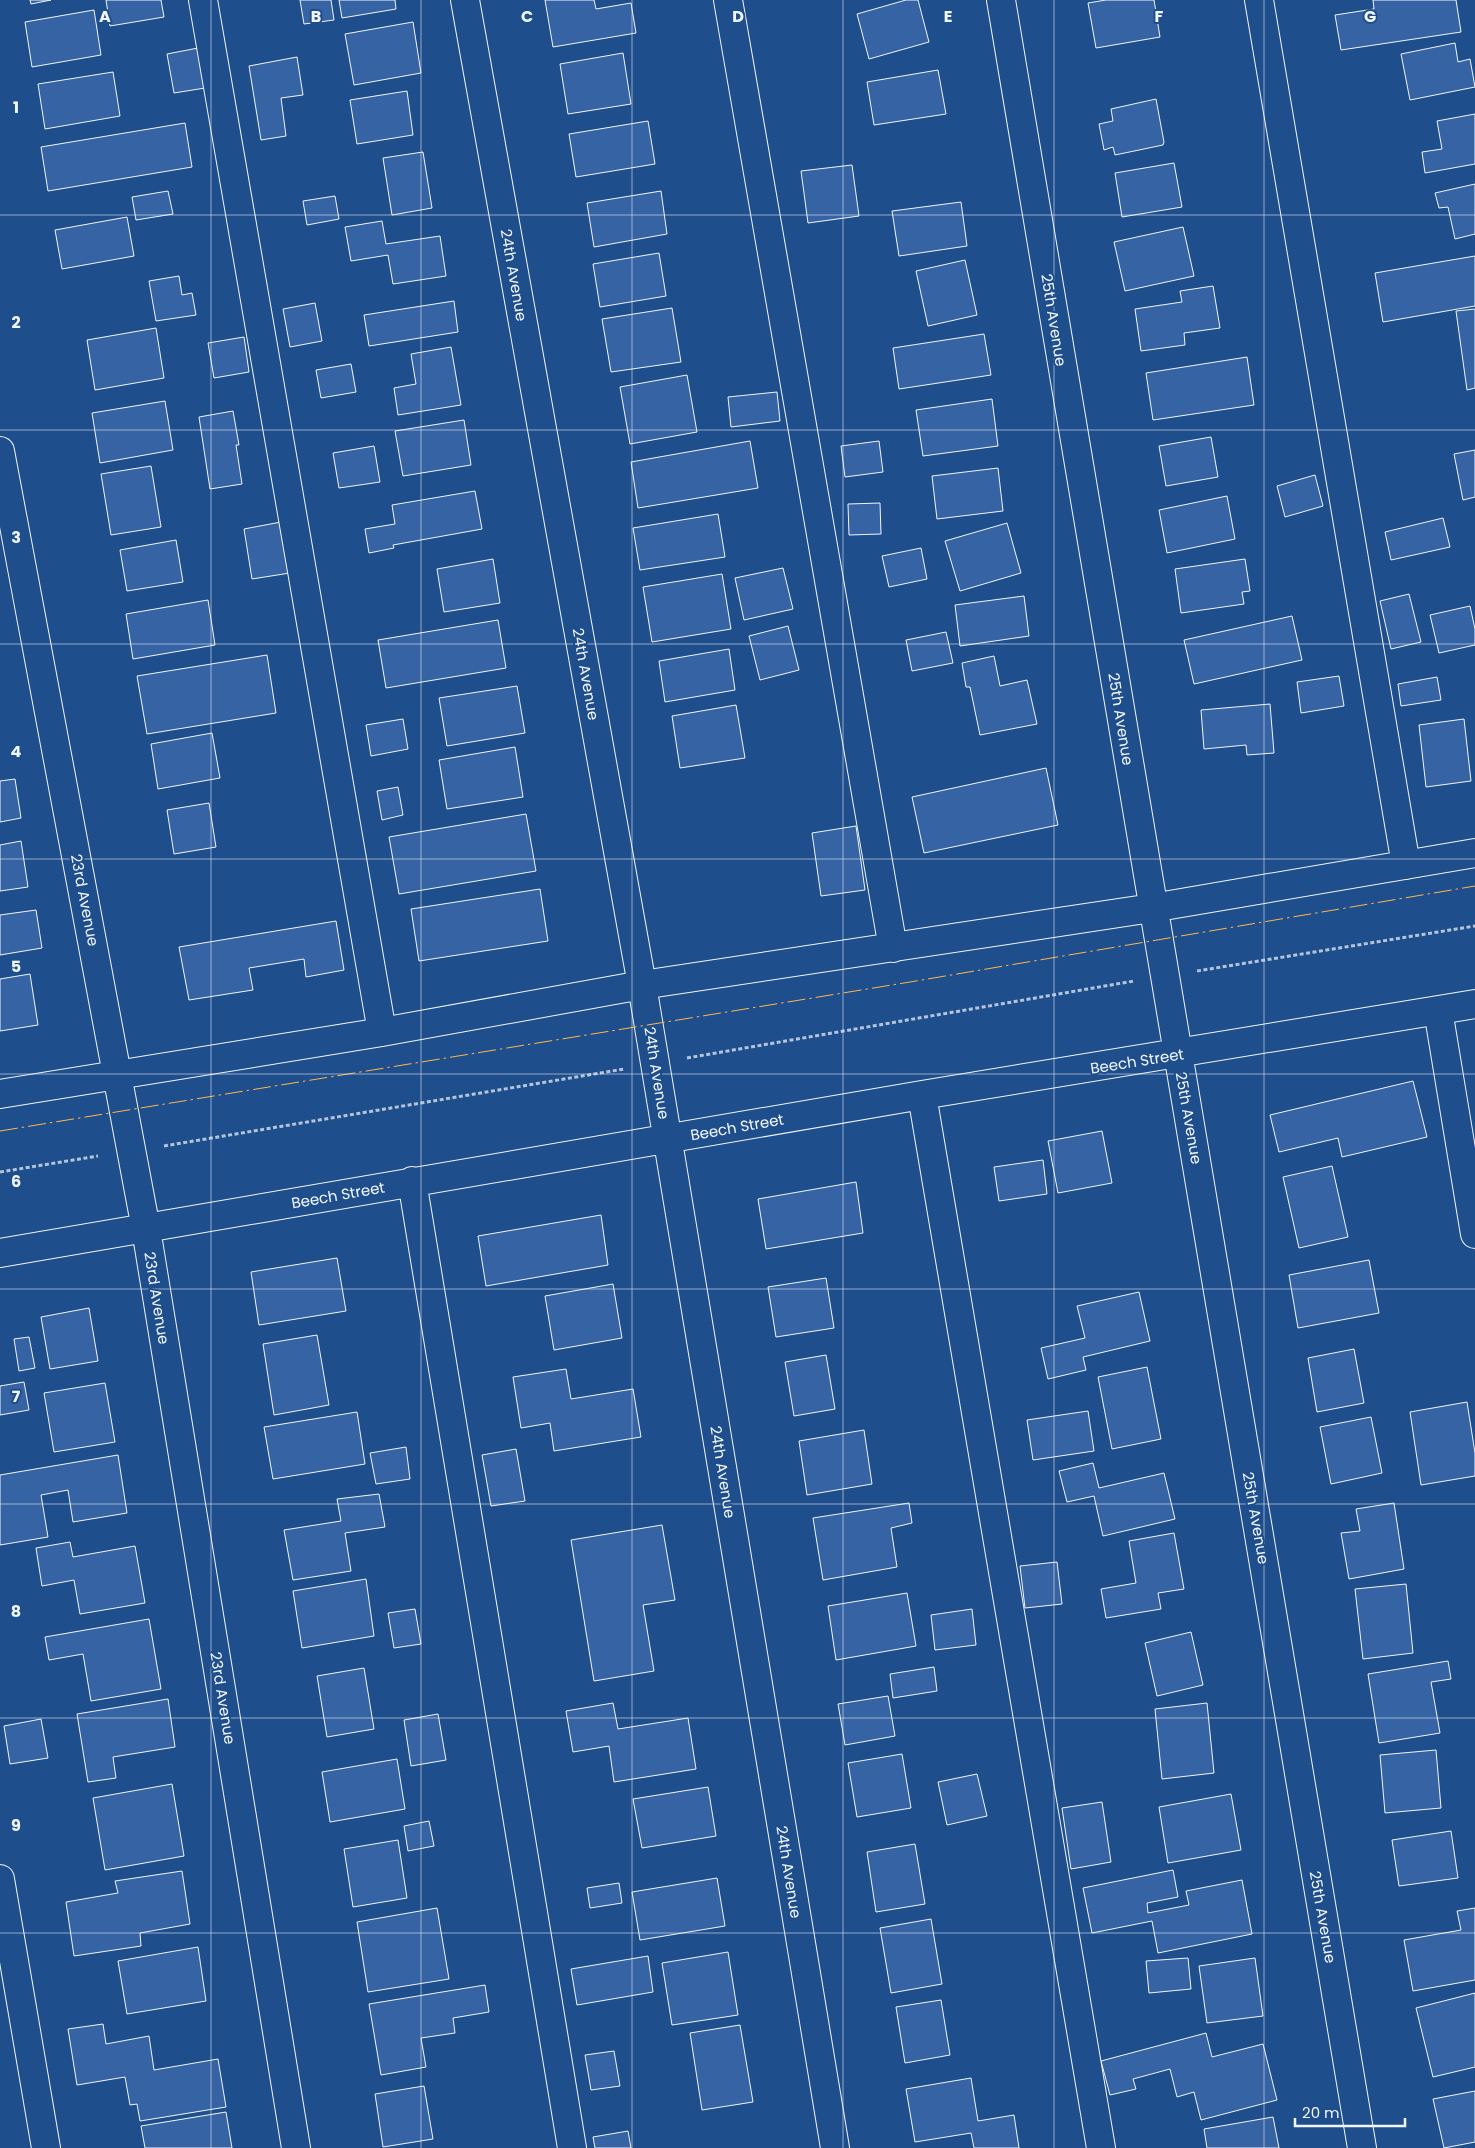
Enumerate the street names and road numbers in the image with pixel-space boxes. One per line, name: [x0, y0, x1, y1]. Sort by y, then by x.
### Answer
street label: 24th Avenue: [496, 227, 532, 323]
street label: 25th Avenue: [1036, 272, 1072, 368]
street label: 24th Avenue: [568, 626, 604, 722]
street label: 25th Avenue: [1103, 671, 1139, 767]
street label: 23rd Avenue: [66, 852, 104, 948]
street label: 24th Avenue: [639, 1025, 675, 1121]
street label: Beech Street: [1089, 1043, 1185, 1079]
street label: 25th Avenue: [1171, 1070, 1207, 1166]
street label: Beech Street: [689, 1108, 785, 1146]
street label: Beech Street: [290, 1176, 386, 1214]
street label: 23rd Avenue: [139, 1250, 175, 1346]
street label: 24th Avenue: [705, 1424, 741, 1520]
street label: 25th Avenue: [1238, 1470, 1274, 1566]
street label: 23rd Avenue: [205, 1650, 241, 1746]
street label: 24th Avenue: [771, 1824, 807, 1920]
street label: 25th Avenue: [1305, 1869, 1341, 1965]

